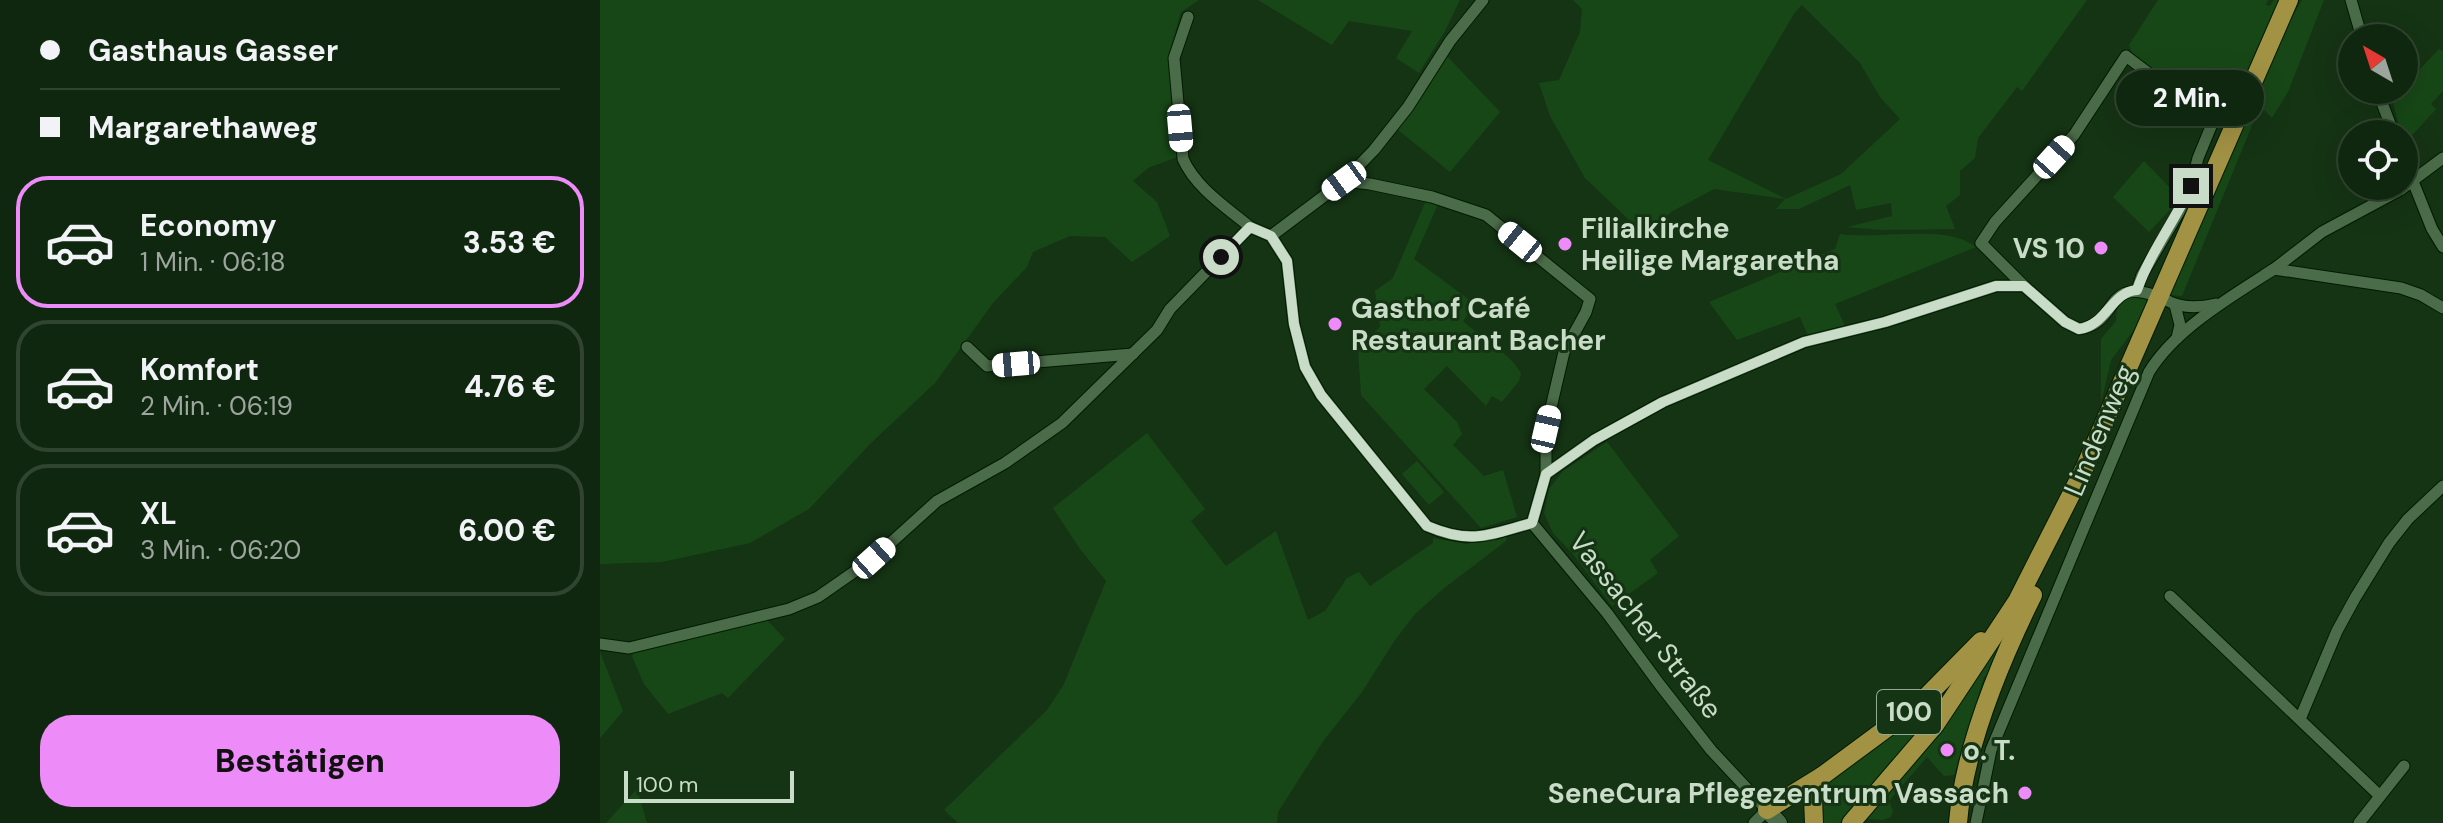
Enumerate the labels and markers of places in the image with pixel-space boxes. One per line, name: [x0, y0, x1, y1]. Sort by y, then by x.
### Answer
place label: Filialkirche Heilige Margaretha: [1581, 210, 1839, 279]
place label: VS 10: [2013, 230, 2085, 267]
marker: Filialkirche Heilige Margaretha: [1556, 235, 1574, 253]
marker: VS 10: [2092, 239, 2110, 257]
place label: Gasthof Café Restaurant Bacher: [1351, 290, 1606, 359]
marker: Gasthof Café Restaurant Bacher: [1326, 315, 1344, 333]
place label: o. T.: [1963, 732, 2015, 769]
marker: o. T.: [1938, 741, 1956, 759]
place label: SeneCura Pflegezentrum Vassach: [1548, 775, 2009, 812]
marker: SeneCura Pflegezentrum Vassach: [2016, 784, 2034, 802]

